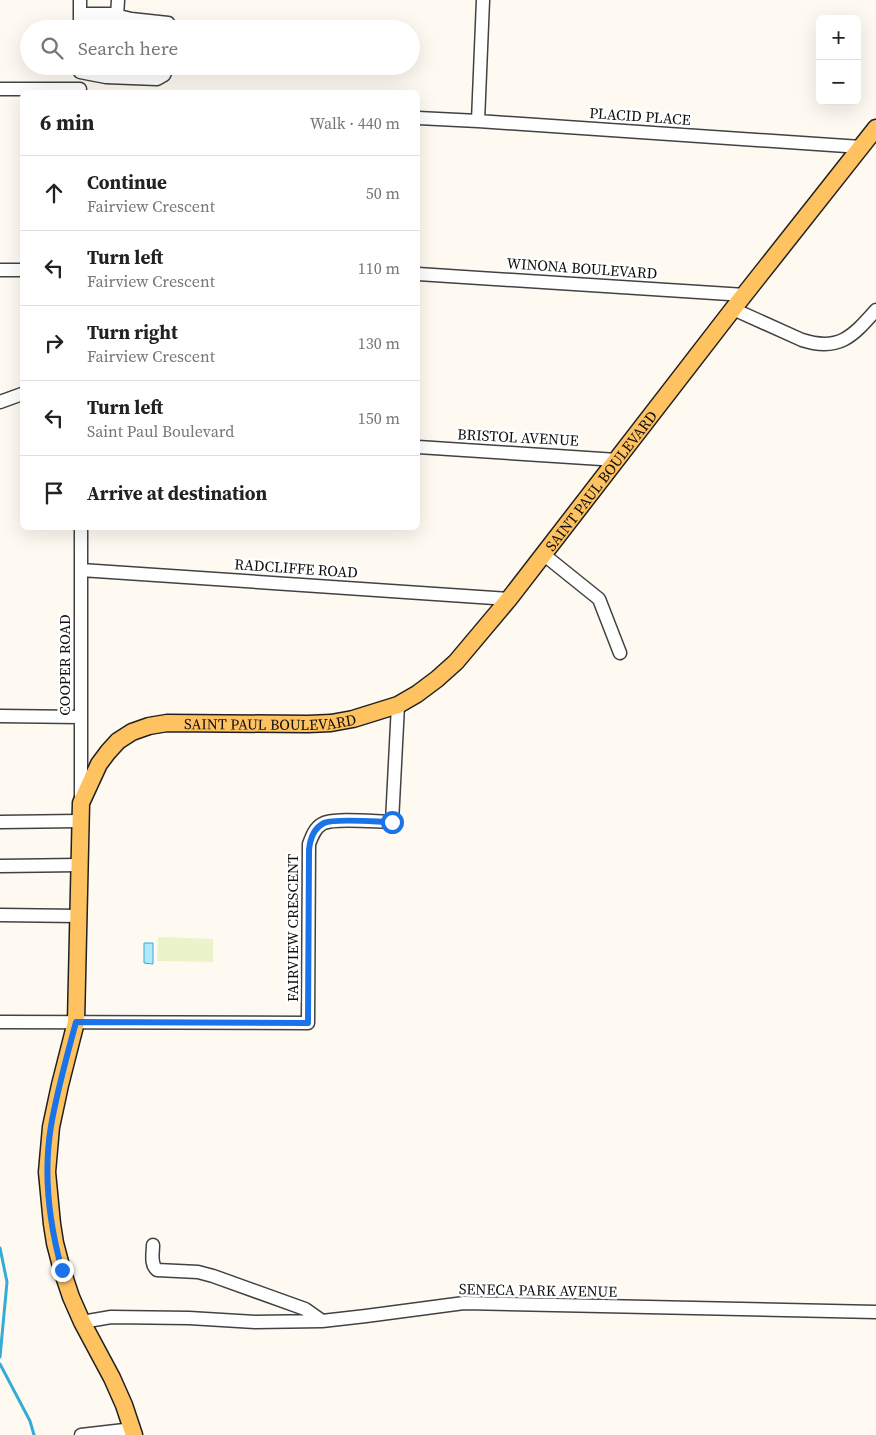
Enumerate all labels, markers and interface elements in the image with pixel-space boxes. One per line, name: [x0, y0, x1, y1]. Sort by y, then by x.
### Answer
map controls: [816, 15, 861, 105]
button: +: [816, 15, 861, 60]
search box: [20, 20, 420, 75]
icon: search: [38, 34, 66, 62]
text: Search here: [78, 35, 178, 61]
button: −: [816, 60, 861, 105]
street label: PLACID PLACE: [589, 102, 691, 130]
text: 6 min: [40, 108, 95, 137]
text: Walk · 440 m: [310, 112, 400, 134]
text: Continue: [87, 169, 167, 195]
icon: ahead: [40, 179, 68, 207]
text: 50 m: [366, 182, 400, 204]
text: Fairview Crescent: [87, 195, 215, 217]
text: Turn left: [87, 244, 163, 270]
street label: WINONA BOULEVARD: [506, 252, 658, 284]
icon: left: [40, 254, 68, 282]
text: 110 m: [358, 257, 400, 279]
text: Fairview Crescent: [87, 270, 215, 292]
text: Turn right: [87, 319, 178, 345]
icon: right: [40, 329, 68, 357]
text: 130 m: [358, 332, 400, 354]
text: Fairview Crescent: [87, 345, 215, 367]
text: Turn left: [87, 394, 163, 420]
icon: left: [40, 404, 68, 432]
street label: SAINT PAUL BOULEVARD: [540, 406, 662, 555]
text: 150 m: [358, 407, 400, 429]
text: Saint Paul Boulevard: [87, 420, 234, 442]
street label: BRISTOL AVENUE: [457, 423, 579, 451]
icon: arrive: [40, 479, 68, 507]
text: Arrive at destination: [87, 480, 267, 506]
street label: RADCLIFFE ROAD: [234, 553, 358, 583]
street label: COOPER ROAD: [54, 614, 75, 716]
street label: SAINT PAUL BOULEVARD: [184, 708, 358, 735]
route start: [381, 811, 404, 834]
street label: FAIRVIEW CRESCENT: [282, 854, 303, 1002]
route end: [51, 1259, 74, 1282]
street label: SENECA PARK AVENUE: [459, 1278, 617, 1302]

